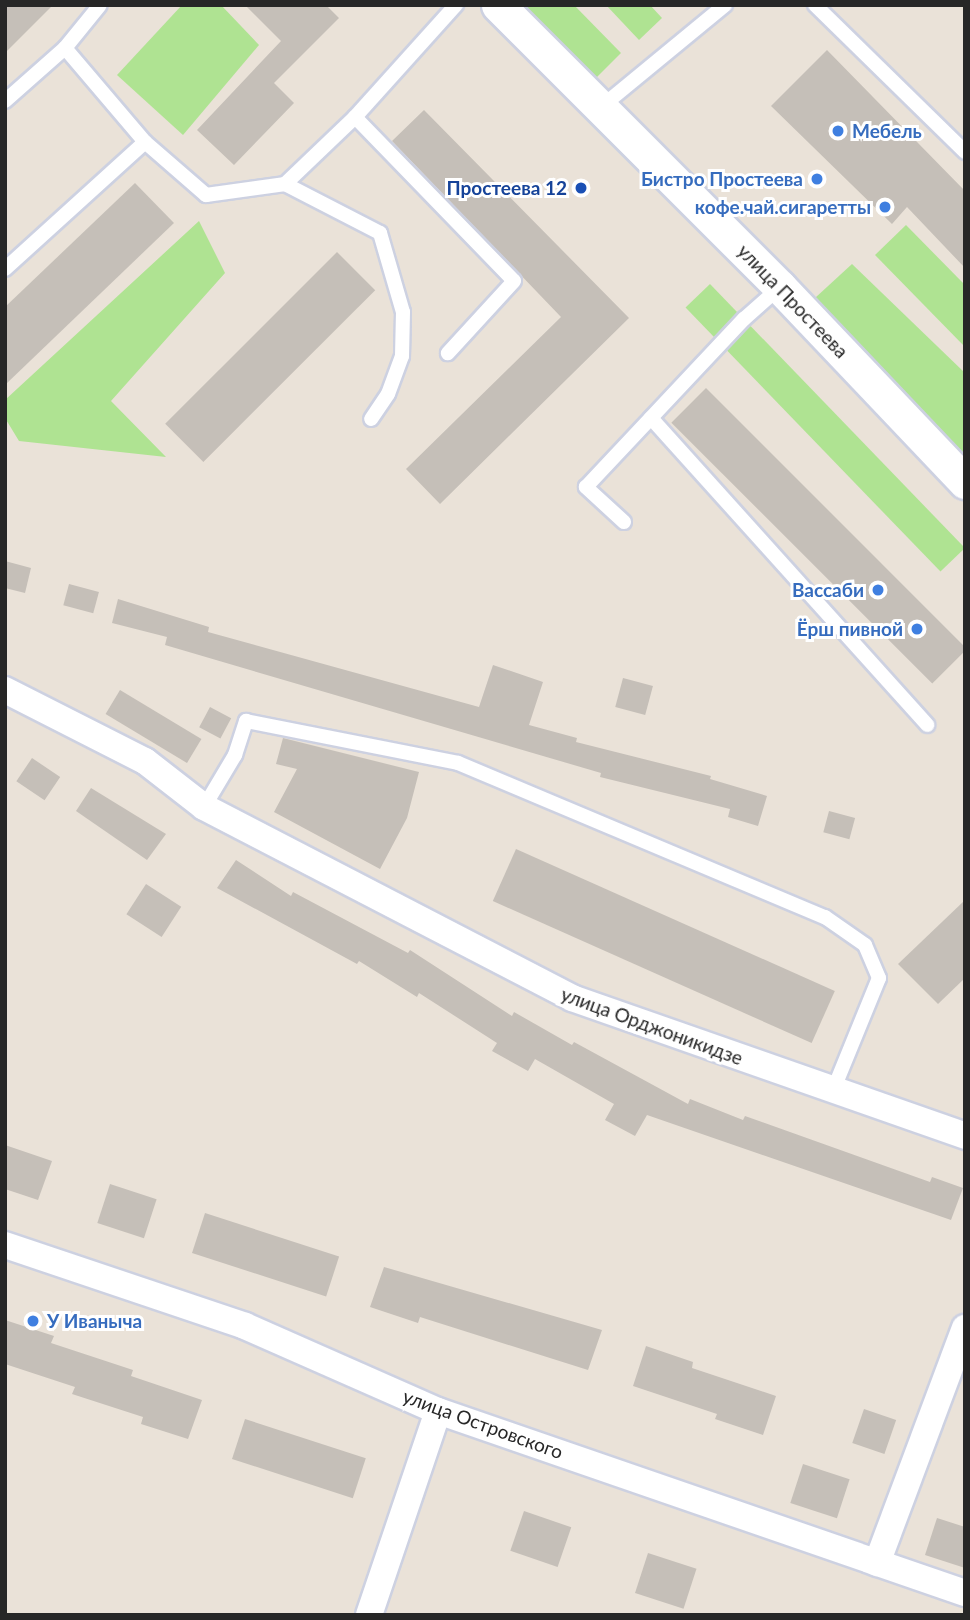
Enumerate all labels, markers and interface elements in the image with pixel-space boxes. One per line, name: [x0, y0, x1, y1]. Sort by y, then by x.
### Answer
place label: Мебель: [852, 120, 922, 142]
marker: Мебель: [830, 123, 846, 139]
place label: Бистро Простеева: [641, 168, 803, 190]
marker: Бистро Простеева: [809, 171, 825, 187]
place label: Простеева 12: [447, 177, 567, 199]
marker: Простеева 12: [573, 180, 589, 196]
place label: кофе.чай.сигаретты: [695, 196, 871, 218]
marker: кофе.чай.сигаретты: [877, 199, 893, 215]
street label: улица Простеева: [733, 239, 853, 363]
place label: Вассаби: [792, 579, 864, 601]
marker: Вассаби: [870, 582, 886, 598]
place label: Ёрш пивной: [797, 618, 903, 640]
marker: Ёрш пивной: [909, 621, 925, 637]
street label: улица Орджоникидзе: [558, 982, 746, 1070]
place label: У Иваныча: [47, 1310, 142, 1332]
marker: У Иваныча: [25, 1313, 41, 1329]
street label: улица Островского: [400, 1384, 566, 1464]

